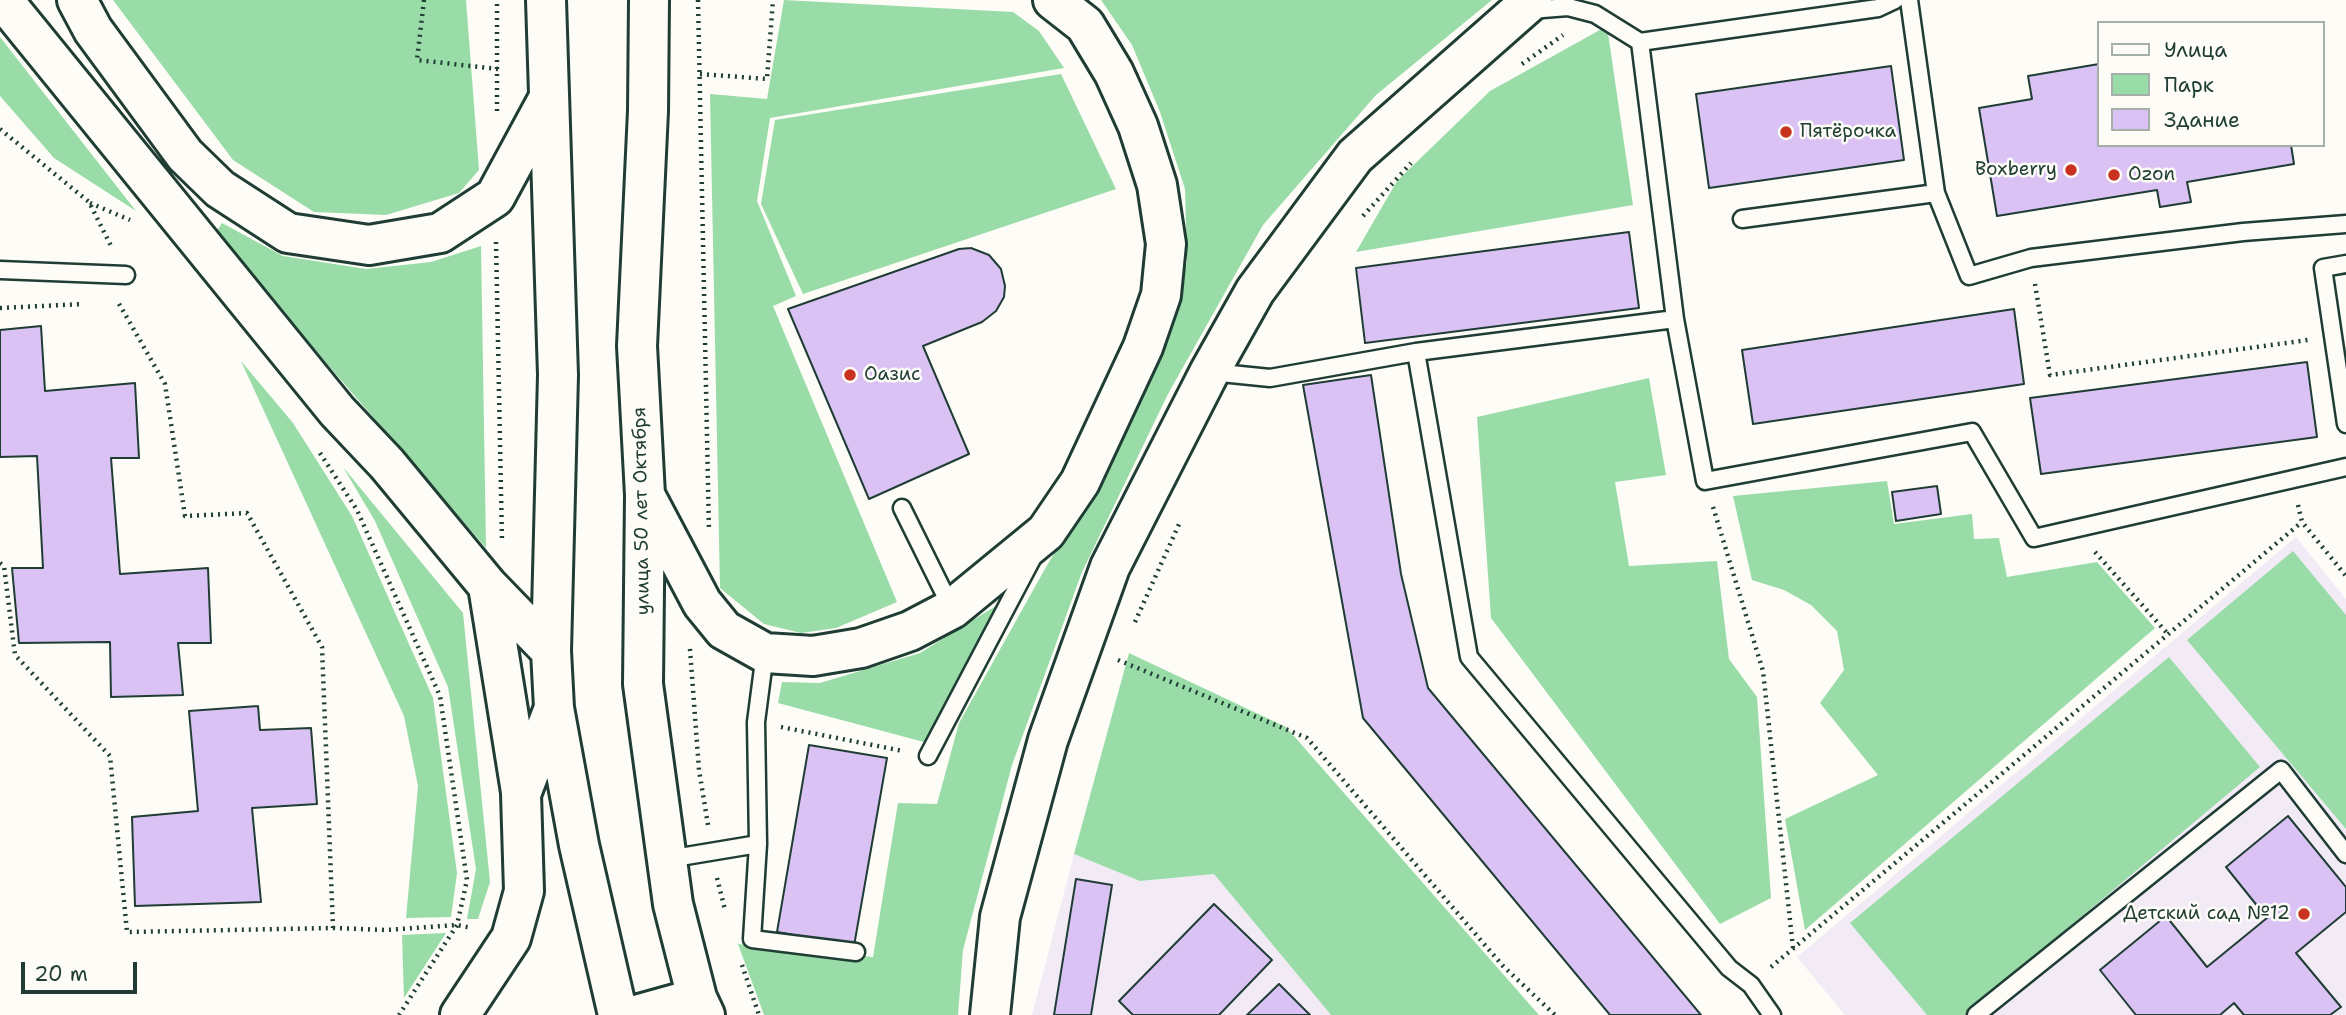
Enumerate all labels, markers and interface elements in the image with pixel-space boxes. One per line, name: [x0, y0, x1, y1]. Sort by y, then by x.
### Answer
legend: [2098, 21, 2325, 147]
text: Улица: [2164, 36, 2227, 64]
text: Парк: [2164, 71, 2214, 99]
text: Здание: [2164, 106, 2240, 134]
place label: Пятёрочка: [1800, 121, 1896, 143]
marker: Пятёрочка: [1778, 124, 1794, 140]
place label: Boxberry: [1975, 159, 2057, 181]
marker: Boxberry: [2063, 162, 2079, 178]
place label: Ozon: [2128, 164, 2175, 186]
marker: Ozon: [2106, 167, 2122, 183]
place label: Оазис: [864, 364, 921, 386]
marker: Оазис: [842, 367, 858, 383]
street label: улица 50 лет Октября: [629, 407, 655, 615]
place label: Детский сад №12: [2123, 903, 2290, 925]
marker: Детский сад №12: [2296, 906, 2312, 922]
scale bar: [24, 948, 140, 992]
text: 20 m: [34, 960, 88, 988]

